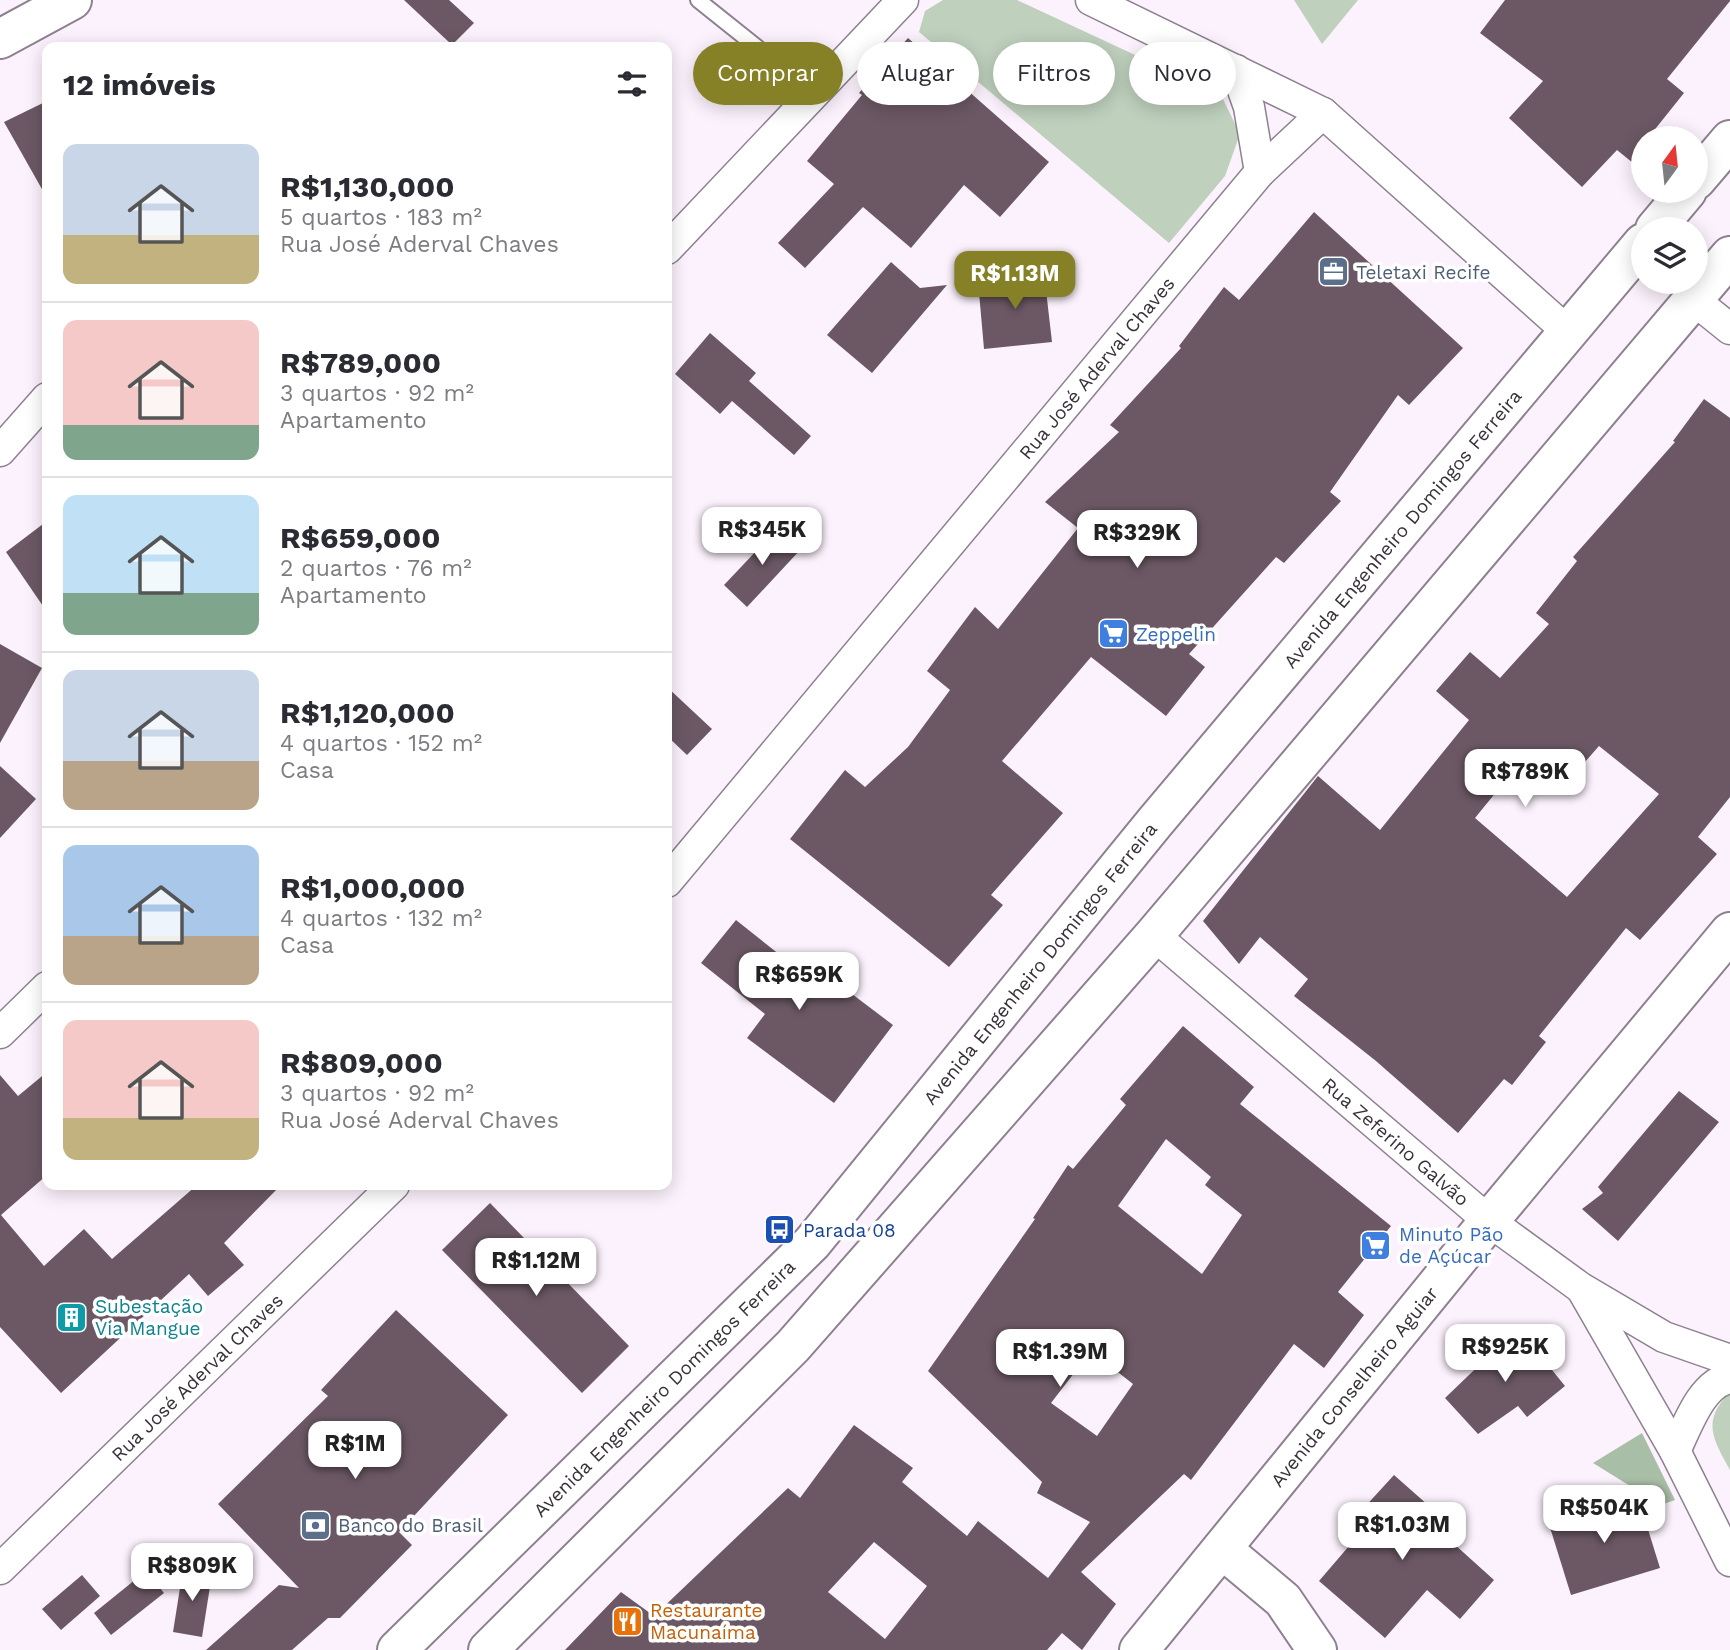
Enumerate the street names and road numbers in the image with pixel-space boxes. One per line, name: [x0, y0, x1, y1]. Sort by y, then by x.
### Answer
street label: Rua José Aderval Chaves: [1014, 272, 1180, 464]
street label: Avenida Engenheiro Domingos Ferreira: [1279, 385, 1527, 673]
street label: Avenida Engenheiro Domingos Ferreira: [918, 818, 1162, 1109]
street label: Rua Zeferino Galvão: [1317, 1073, 1474, 1211]
street label: Avenida Engenheiro Domingos Ferreira: [529, 1255, 800, 1522]
street label: Avenida Conselheiro Aguiar: [1266, 1282, 1443, 1492]
street label: Rua José Aderval Chaves: [107, 1289, 288, 1466]

